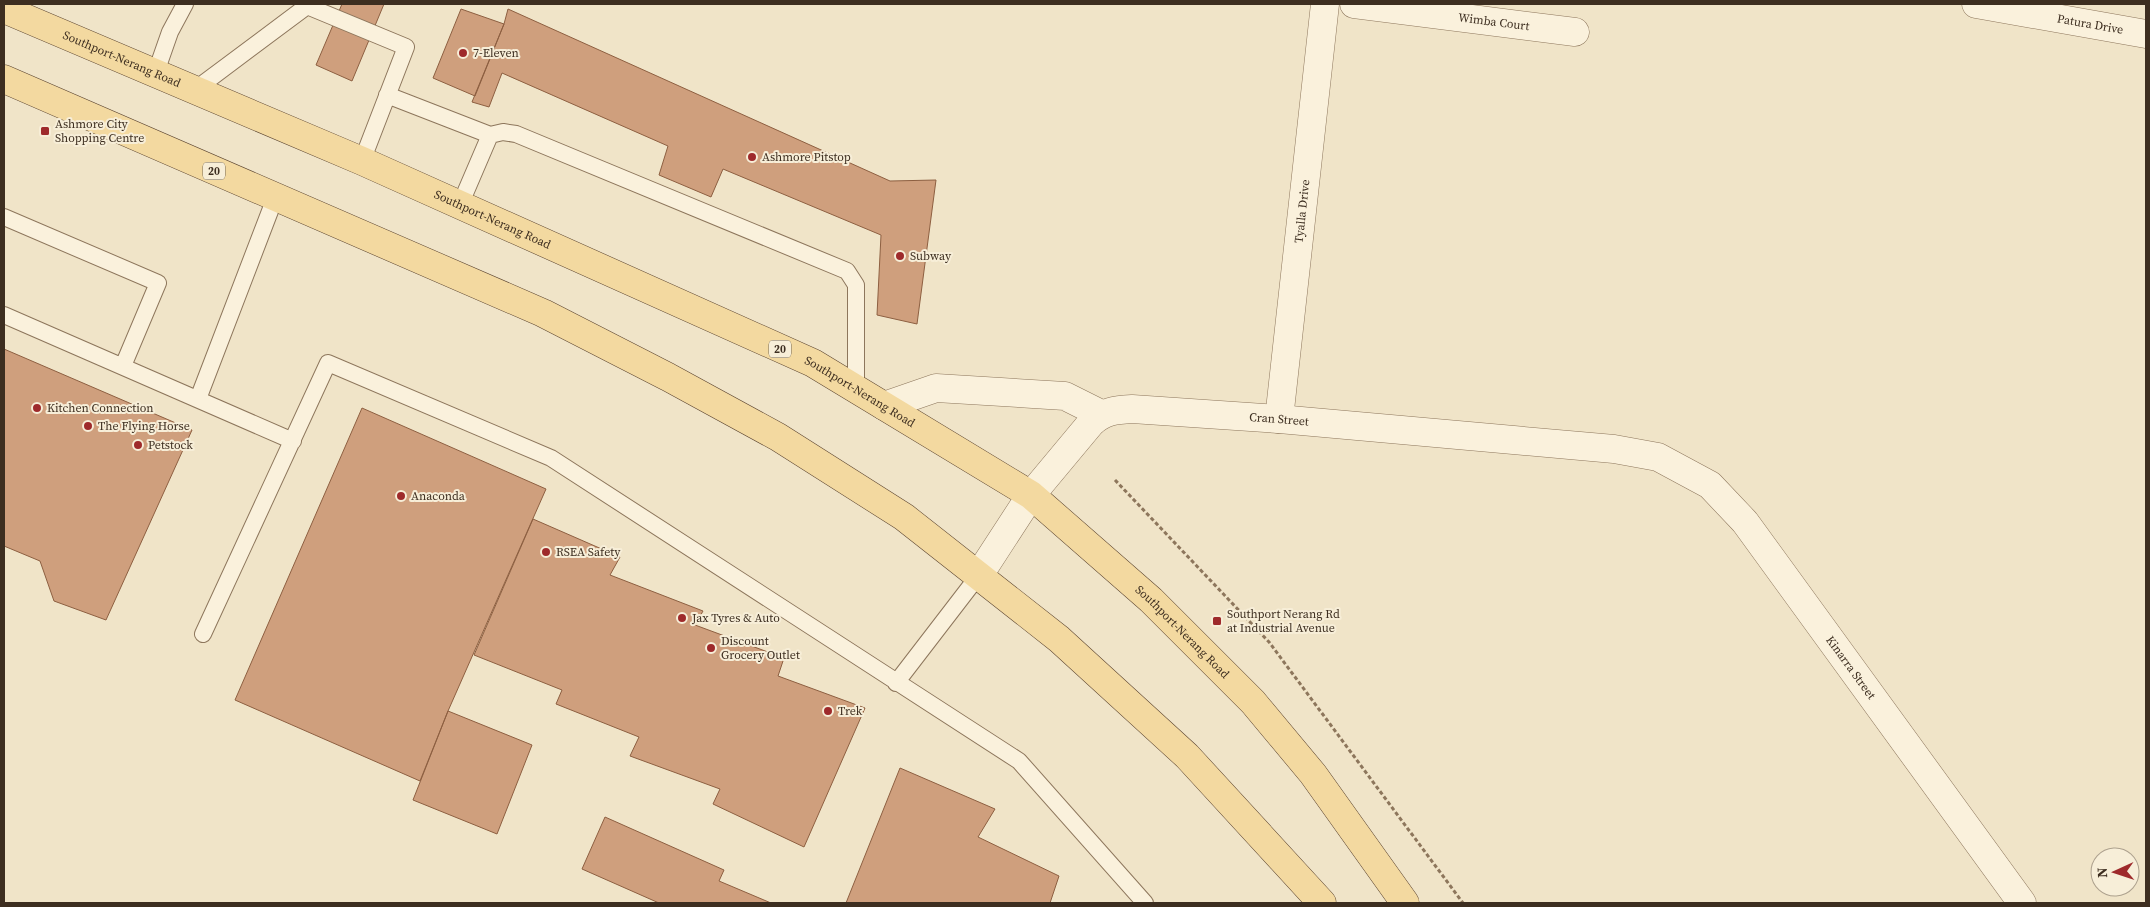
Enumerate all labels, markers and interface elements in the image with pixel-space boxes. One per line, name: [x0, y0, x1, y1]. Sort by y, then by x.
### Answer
street label: Wimba Court: [1457, 9, 1531, 34]
street label: Patura Drive: [2056, 10, 2125, 38]
street label: Southport-Nerang Road: [61, 27, 183, 91]
place label: 7-Eleven: [473, 45, 519, 61]
marker: 7-Eleven: [457, 47, 469, 59]
place label: Ashmore City Shopping Centre: [55, 116, 144, 146]
marker: Ashmore City Shopping Centre: [39, 125, 51, 137]
place label: Ashmore Pitstop: [762, 149, 851, 165]
marker: Ashmore Pitstop: [746, 151, 758, 163]
road number: 20: [203, 162, 225, 180]
street label: Tyalla Drive: [1291, 179, 1313, 244]
street label: Southport-Nerang Road: [432, 186, 554, 253]
place label: Subway: [910, 248, 952, 264]
marker: Subway: [894, 250, 906, 262]
road number: 20: [769, 340, 791, 358]
street label: Southport-Nerang Road: [802, 352, 918, 431]
place label: Kitchen Connection: [47, 400, 154, 416]
marker: Kitchen Connection: [31, 402, 43, 414]
street label: Cran Street: [1249, 409, 1310, 430]
place label: The Flying Horse: [98, 418, 190, 434]
marker: The Flying Horse: [82, 420, 94, 432]
place label: Petstock: [148, 437, 193, 453]
marker: Petstock: [132, 439, 144, 451]
place label: Anaconda: [411, 488, 466, 504]
marker: Anaconda: [395, 490, 407, 502]
place label: RSEA Safety: [556, 544, 621, 560]
marker: RSEA Safety: [540, 546, 552, 558]
street label: Southport-Nerang Road: [1132, 582, 1233, 682]
place label: Southport Nerang Rd at Industrial Avenue: [1227, 606, 1340, 636]
place label: Jax Tyres & Auto: [691, 610, 780, 626]
marker: Jax Tyres & Auto: [676, 612, 688, 624]
marker: Southport Nerang Rd at Industrial Avenue: [1211, 615, 1223, 627]
place label: Discount Grocery Outlet: [721, 633, 800, 663]
street label: Kinarra Street: [1822, 633, 1879, 703]
marker: Discount Grocery Outlet: [705, 642, 717, 654]
place label: Trek: [838, 703, 863, 719]
marker: Trek: [822, 705, 834, 717]
north arrow: [2090, 847, 2140, 897]
text: N: [2092, 867, 2112, 878]

